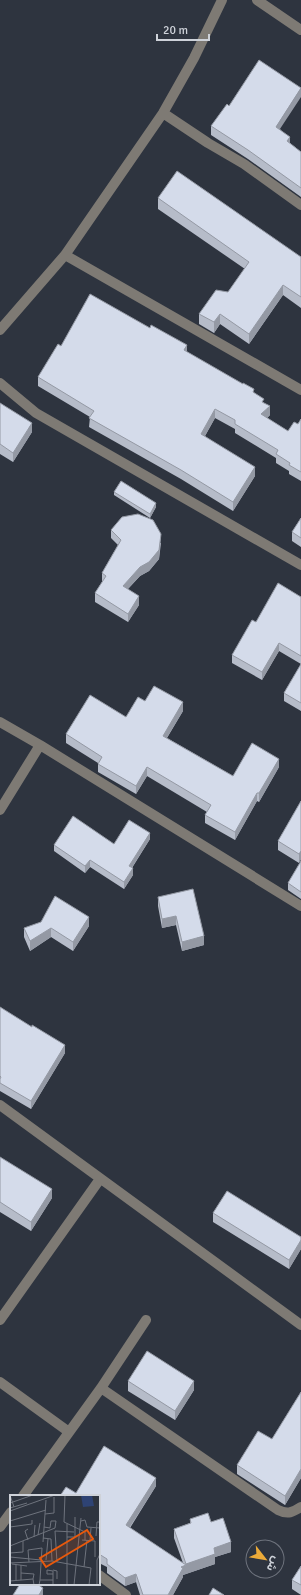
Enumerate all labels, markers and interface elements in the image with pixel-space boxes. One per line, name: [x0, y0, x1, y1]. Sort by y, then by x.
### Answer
scale bar: [157, 16, 209, 42]
text: 20 m: [163, 23, 188, 38]
inset map: [10, 1495, 100, 1585]
north arrow: [245, 1539, 285, 1579]
text: ش: [264, 1554, 283, 1574]

